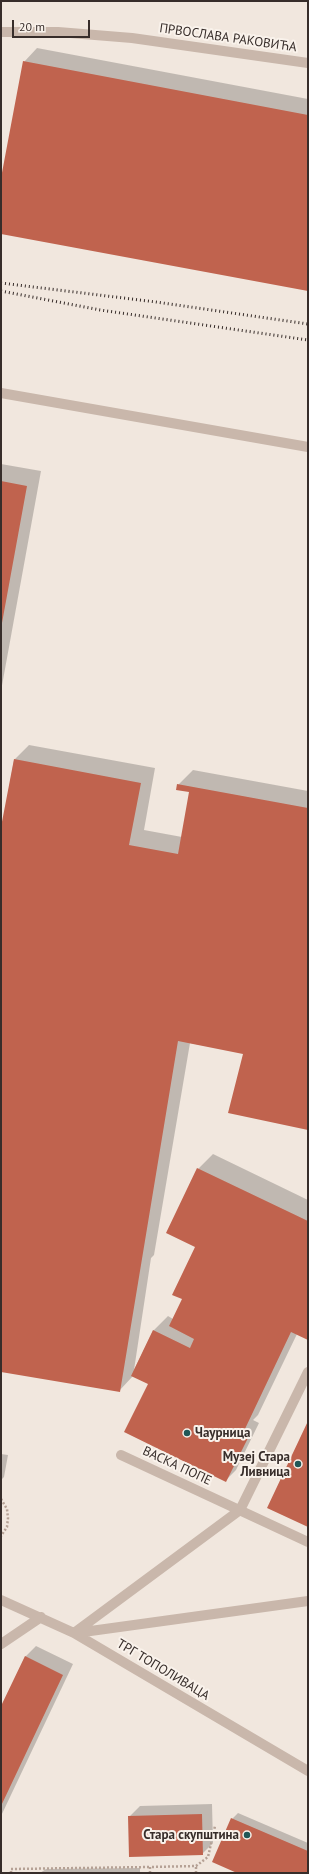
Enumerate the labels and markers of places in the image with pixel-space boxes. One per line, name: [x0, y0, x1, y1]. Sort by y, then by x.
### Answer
place label: Чаурница: [195, 1425, 250, 1441]
marker: Чаурница: [182, 1428, 192, 1438]
place label: Музеј Стара Ливница: [223, 1449, 290, 1480]
marker: Музеј Стара Ливница: [293, 1459, 303, 1469]
place label: Стара скупштина: [143, 1827, 239, 1843]
marker: Стара скупштина: [242, 1830, 252, 1840]

